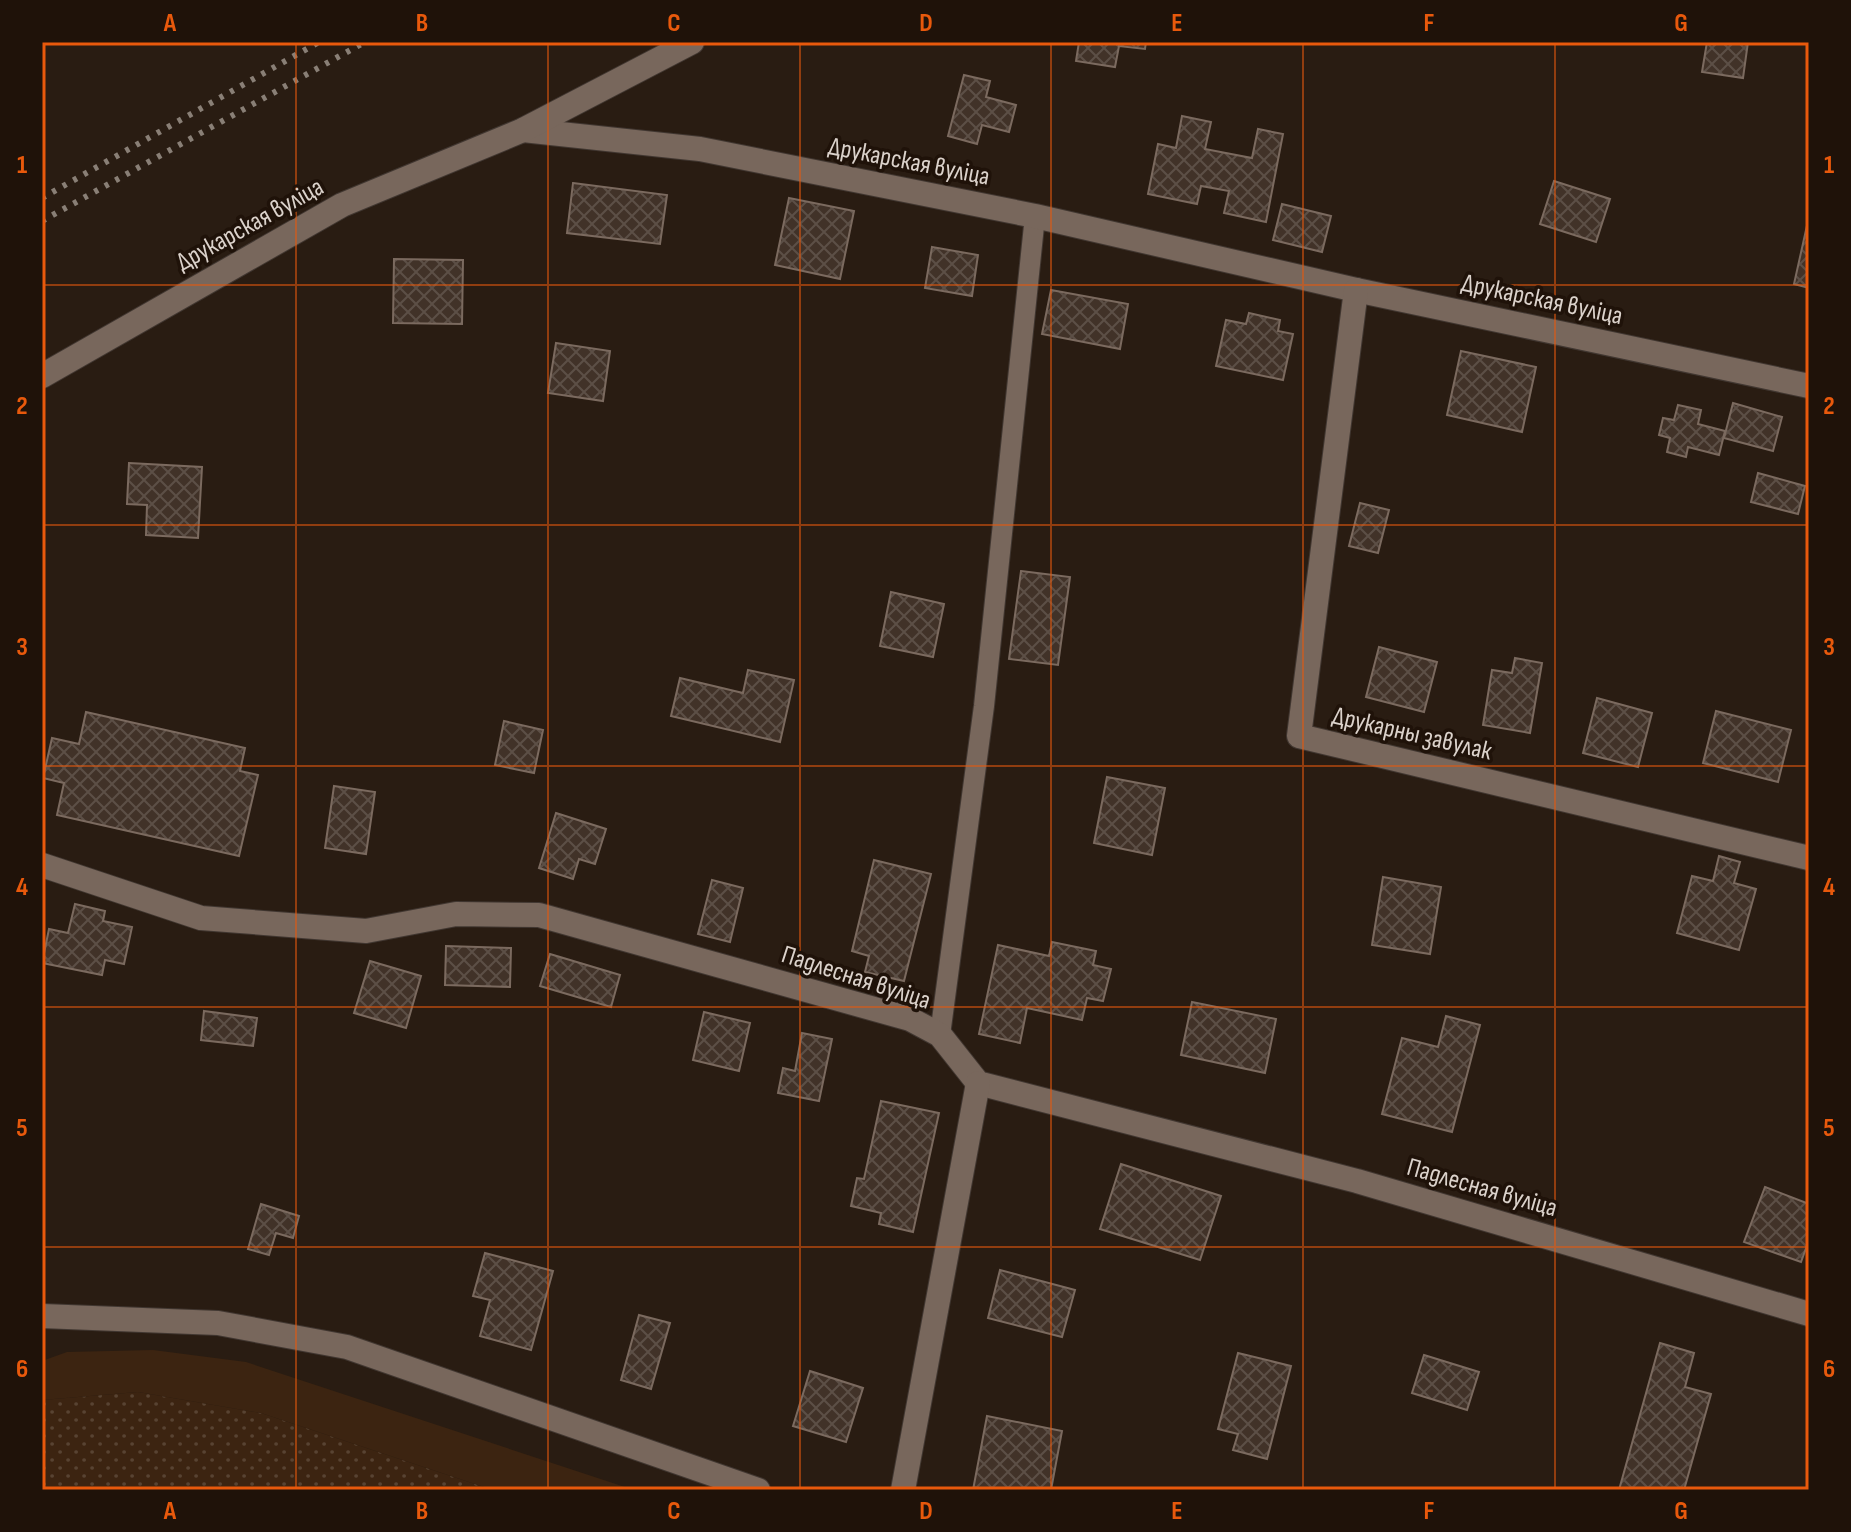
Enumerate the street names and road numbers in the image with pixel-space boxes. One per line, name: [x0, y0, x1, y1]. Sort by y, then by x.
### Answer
street label: Друкарская вуліца: [826, 131, 992, 193]
street label: Друкарская вуліца: [171, 172, 329, 278]
street label: Друкарская вуліца: [1459, 268, 1625, 332]
street label: Друкарны завулак: [1329, 701, 1495, 767]
street label: Падлесная вуліца: [778, 939, 934, 1017]
street label: Падлесная вуліца: [1403, 1152, 1561, 1224]

